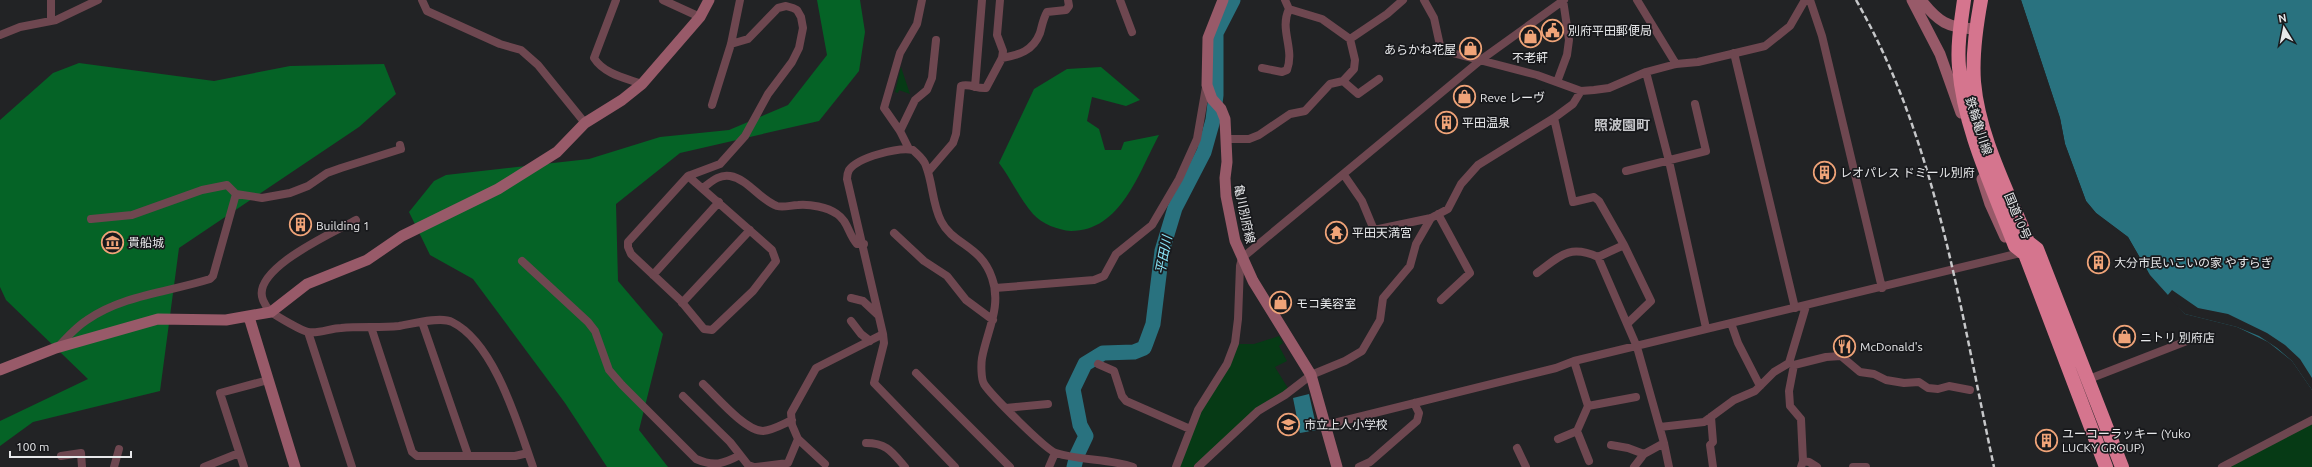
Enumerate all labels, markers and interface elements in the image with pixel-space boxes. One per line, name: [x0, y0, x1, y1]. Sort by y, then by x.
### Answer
north arrow: [2264, 8, 2304, 48]
text: N: [2277, 12, 2287, 25]
public building icon: 別府平田郵便局: [1540, 17, 1566, 43]
shop icon: 不老軒: [1517, 23, 1543, 49]
place label: 別府平田郵便局: [1568, 24, 1652, 37]
shop icon: あらかね花屋: [1458, 36, 1484, 62]
place label: あらかね花屋: [1384, 43, 1456, 56]
place label: 不老軒: [1512, 51, 1548, 64]
shop icon: Reve レーヴ: [1451, 84, 1477, 110]
place label: Reve レーヴ: [1480, 91, 1545, 104]
street label: 鉄輪亀川線: [1964, 95, 1994, 157]
building icon: 平田温泉: [1434, 109, 1460, 135]
place label: 平田温泉: [1462, 116, 1510, 129]
district label: 照波園町: [1594, 117, 1650, 133]
building icon: レオパレス ドミール別府: [1811, 159, 1837, 185]
place label: レオパレス ドミール別府: [1840, 166, 1975, 179]
street label: 亀川別府線: [1232, 183, 1258, 245]
street label: 国道10号: [2002, 191, 2034, 241]
building icon: Building 1: [288, 212, 314, 238]
place label: Building 1: [316, 219, 370, 232]
temple icon: 平田天満宮: [1323, 219, 1349, 245]
place label: 平田天満宮: [1352, 226, 1412, 239]
museum icon: 貴船城: [100, 229, 126, 255]
water label: 平田川: [1152, 233, 1174, 275]
place label: 貴船城: [128, 236, 164, 249]
building icon: 大分市民いこいの家 やすらぎ: [2085, 249, 2111, 275]
place label: 大分市民いこいの家 やすらぎ: [2114, 256, 2273, 269]
shop icon: モコ美容室: [1267, 290, 1293, 316]
place label: モコ美容室: [1296, 297, 1356, 310]
shop icon: ニトリ 別府店: [2112, 324, 2138, 350]
place label: ニトリ 別府店: [2140, 331, 2215, 344]
restaurant icon: McDonald's: [1832, 333, 1858, 359]
place label: McDonald's: [1860, 340, 1923, 353]
school or university icon: 市立上人小学校: [1275, 411, 1301, 437]
place label: 市立上人小学校: [1304, 418, 1388, 431]
building icon: ユーコーラッキー (Yuko LUCKY GROUP): [2034, 427, 2060, 453]
place label: ユーコーラッキー (Yuko LUCKY GROUP): [2062, 427, 2191, 455]
scale bar: [10, 433, 131, 459]
text: 100 m: [16, 440, 49, 453]

